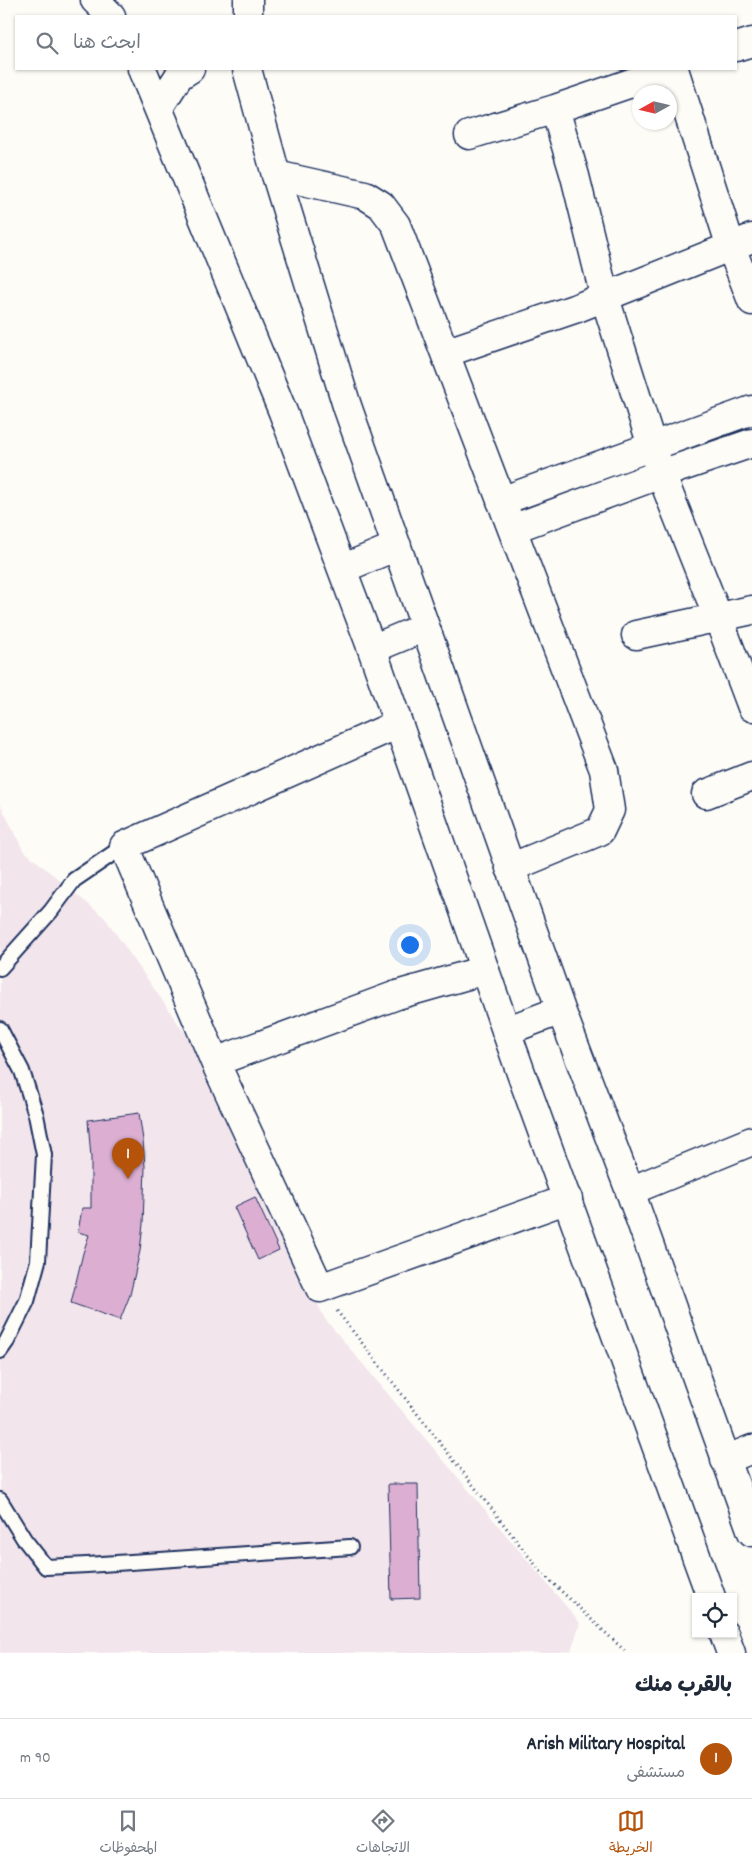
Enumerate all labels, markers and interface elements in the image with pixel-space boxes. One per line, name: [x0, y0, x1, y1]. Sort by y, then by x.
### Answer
search box: [15, 15, 737, 70]
icon: search: [33, 29, 61, 57]
text: ابحث هنا: [73, 31, 141, 58]
north arrow: [632, 85, 677, 130]
your location: [397, 932, 423, 958]
pin: 1: [112, 1138, 144, 1179]
map controls: [692, 1593, 737, 1638]
button: locate: [692, 1593, 737, 1638]
text: بالقرب منك: [635, 1672, 732, 1702]
text: Arish Military Hospital: [527, 1732, 685, 1759]
text: 90 m: [20, 1747, 51, 1770]
text: 1: [714, 1747, 718, 1770]
text: مستشفى: [626, 1762, 685, 1785]
tab: المحفوظات: [99, 1807, 157, 1860]
tab: الاتجاهات: [356, 1807, 410, 1860]
tab: الخريطة: [609, 1807, 653, 1860]

